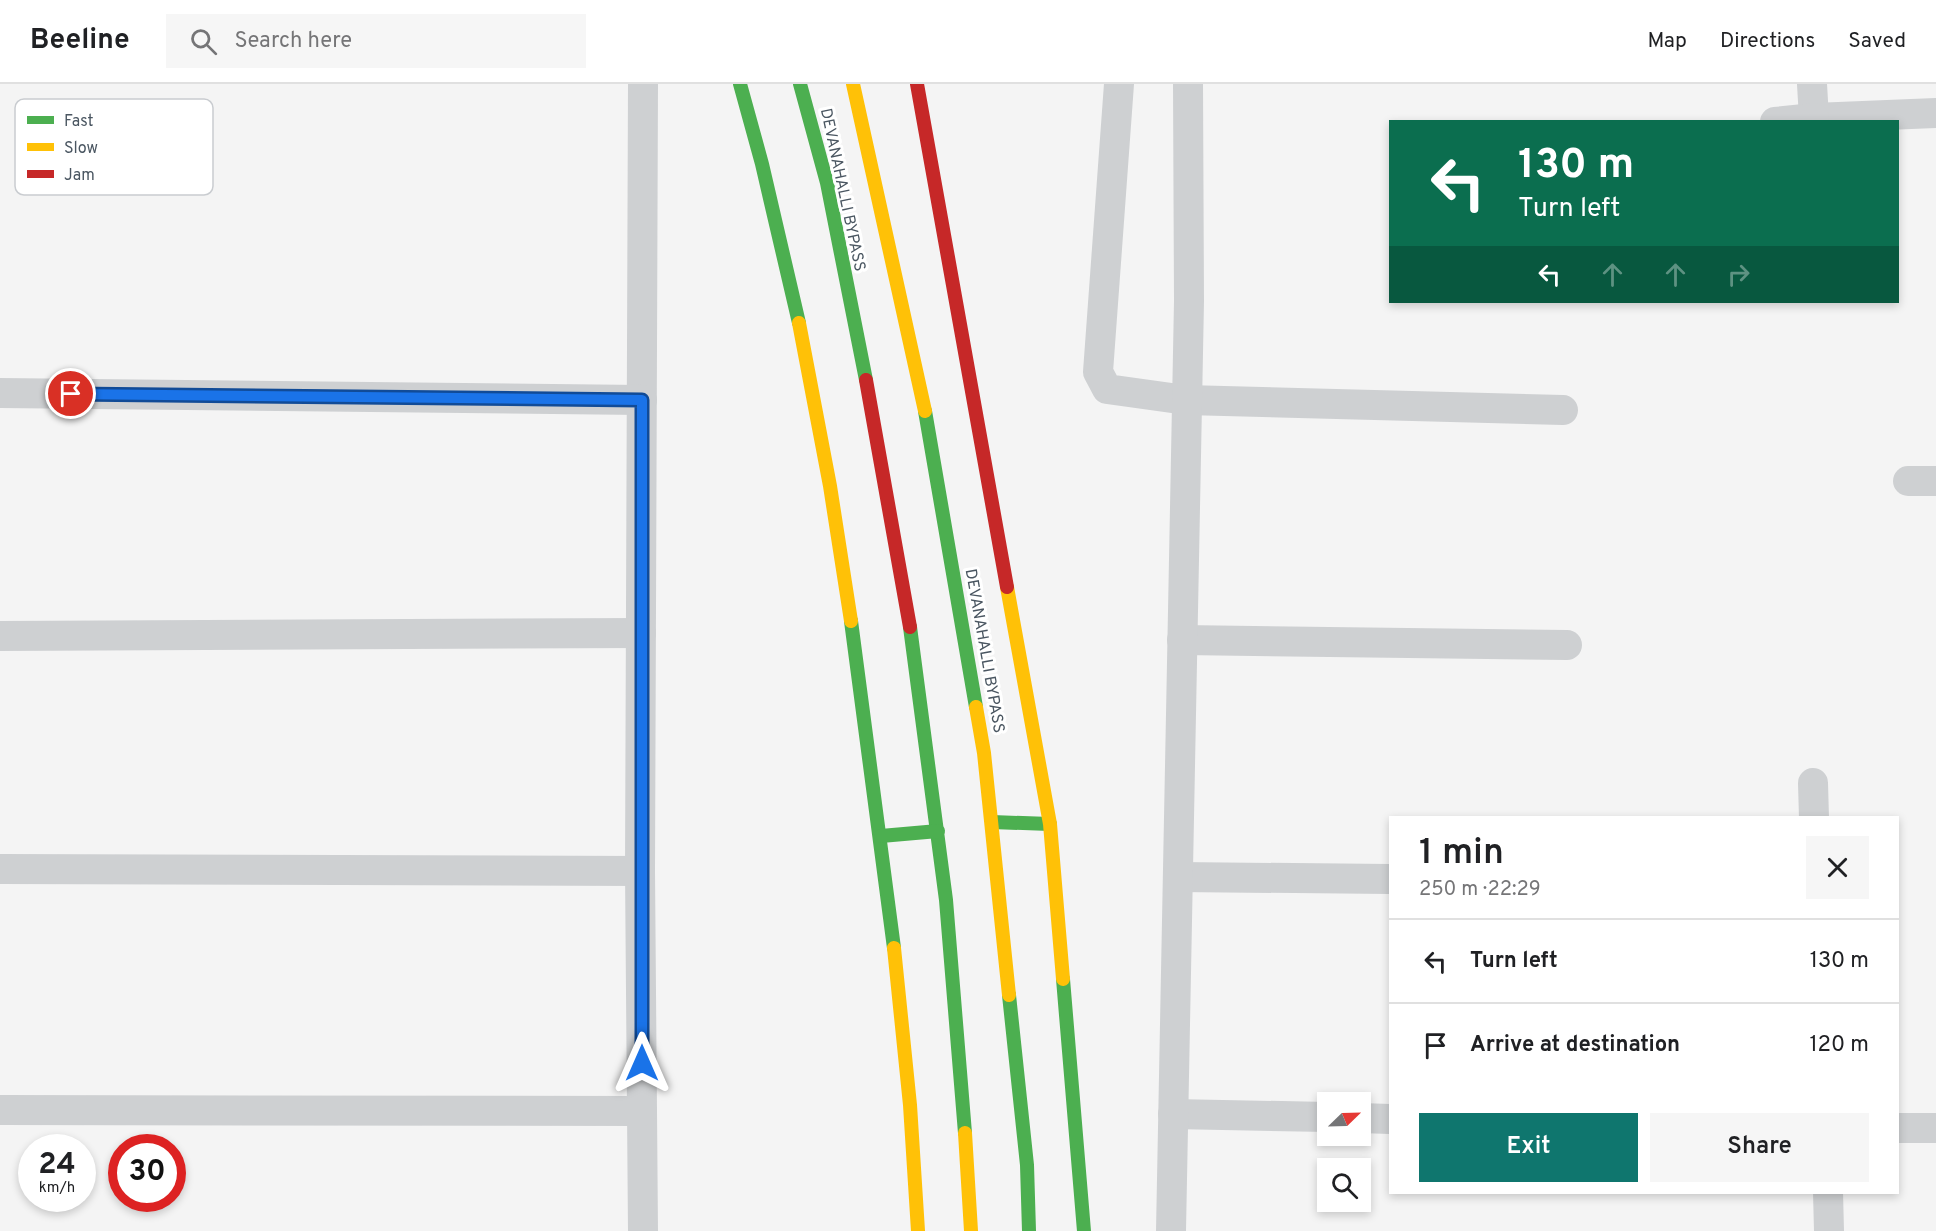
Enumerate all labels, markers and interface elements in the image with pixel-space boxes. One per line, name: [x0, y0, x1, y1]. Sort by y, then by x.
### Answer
search box: [166, 14, 586, 68]
text: Beeline: [30, 23, 130, 59]
icon: search: [187, 25, 220, 58]
text: Search here: [235, 28, 352, 55]
text: Map: [1647, 28, 1687, 55]
text: Directions: [1720, 28, 1815, 55]
text: Saved: [1848, 28, 1906, 55]
legend: [15, 99, 213, 195]
street label: DEVANAHALLI BYPASS: [815, 106, 869, 274]
text: Fast: [64, 112, 94, 132]
text: Slow: [64, 139, 98, 159]
text: 130 m: [1518, 140, 1634, 193]
icon: left: [1419, 144, 1497, 222]
text: Jam: [64, 166, 95, 186]
text: Turn left: [1518, 192, 1620, 226]
icon: left: [1533, 258, 1566, 291]
icon: ahead: [1596, 258, 1629, 291]
icon: ahead: [1659, 258, 1692, 291]
icon: right: [1722, 258, 1755, 291]
pin: [45, 368, 96, 419]
icon: arrive: [54, 377, 87, 410]
street label: DEVANAHALLI BYPASS: [960, 567, 1008, 735]
text: 1 min: [1419, 831, 1504, 877]
button: close: [1806, 836, 1869, 899]
text: 250 m · 22:29: [1419, 877, 1541, 903]
icon: left: [1419, 945, 1452, 978]
text: Turn left: [1470, 948, 1558, 975]
text: 130 m: [1810, 948, 1869, 975]
icon: arrive: [1419, 1029, 1452, 1062]
position arrow: [610, 1031, 674, 1095]
text: Arrive at destination: [1470, 1032, 1680, 1059]
text: 120 m: [1809, 1032, 1869, 1059]
north arrow: [1317, 1092, 1371, 1146]
map controls: [1317, 1092, 1371, 1212]
button: Exit: [1419, 1113, 1638, 1182]
button: Share: [1650, 1113, 1869, 1182]
speed limit sign: 30: [108, 1134, 186, 1212]
text: 24: [38, 1147, 76, 1184]
button: search: [1317, 1158, 1371, 1212]
text: km/h: [39, 1179, 75, 1198]

